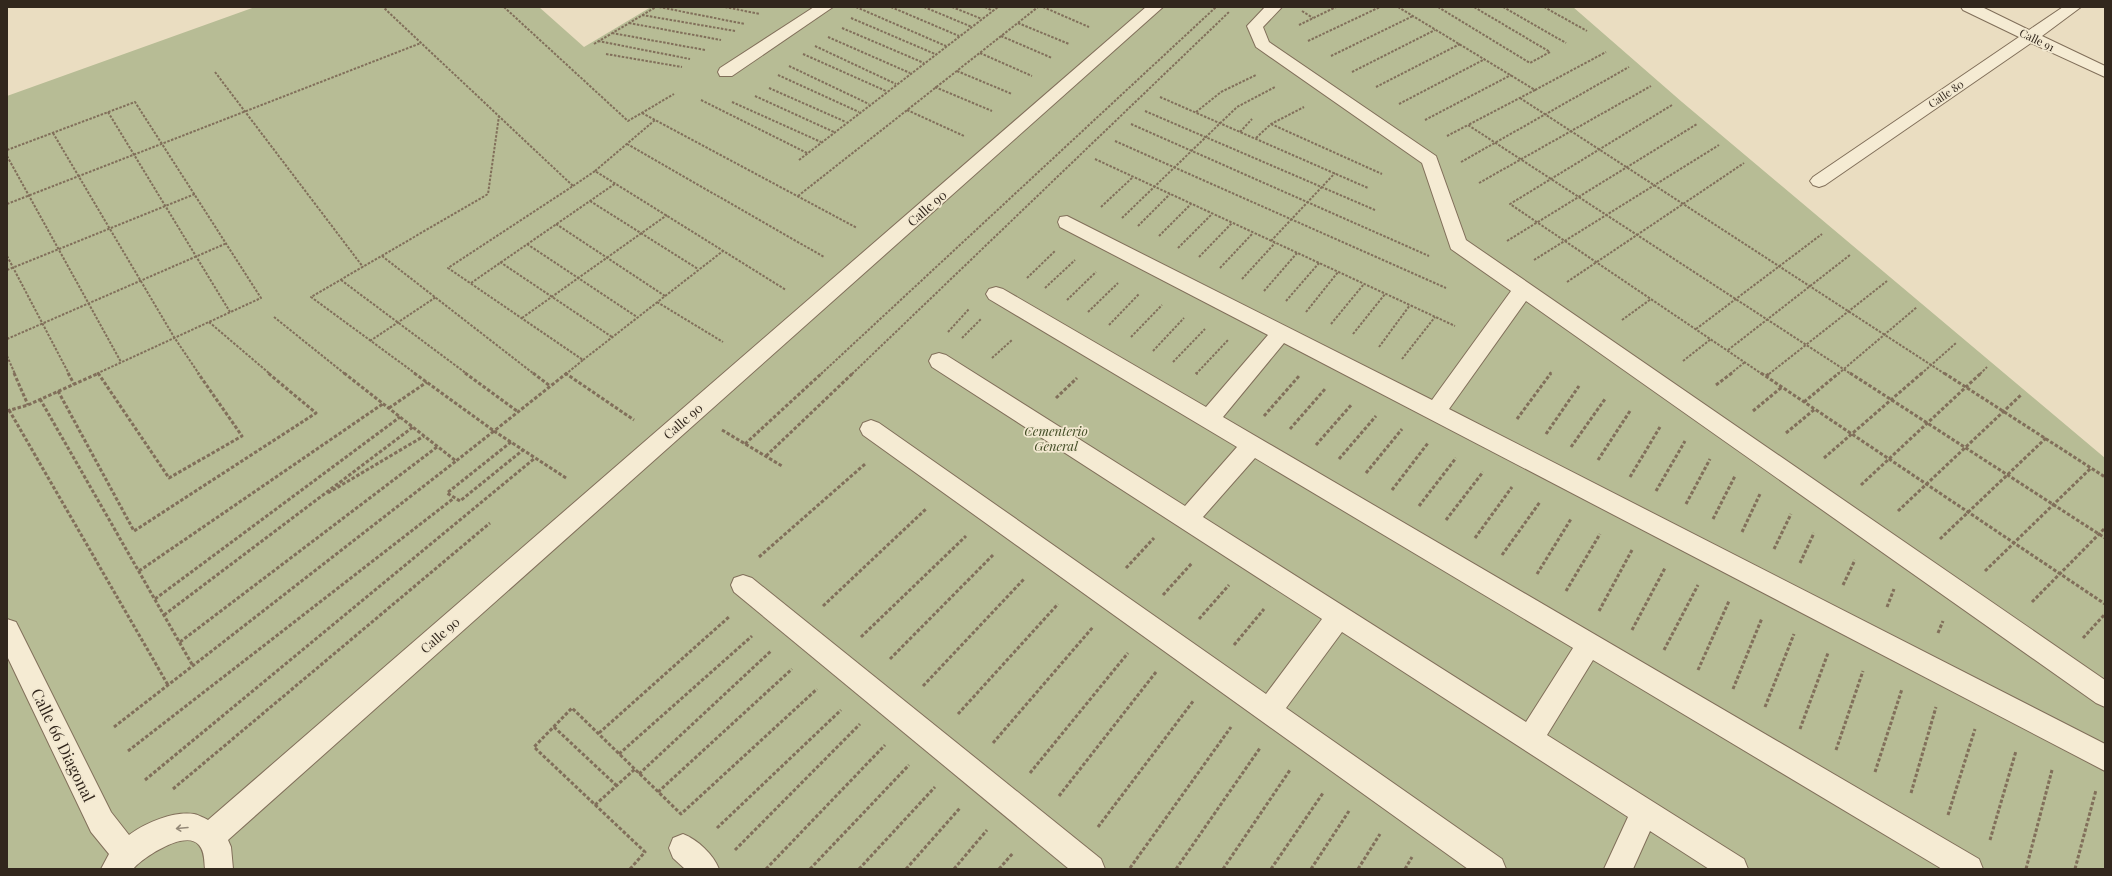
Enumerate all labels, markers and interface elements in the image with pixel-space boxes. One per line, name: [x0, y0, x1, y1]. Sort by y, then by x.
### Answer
street label: Calle 91: [2017, 25, 2057, 54]
street label: Calle 80: [1925, 76, 1967, 111]
street label: Calle 90: [903, 186, 950, 229]
street label: Calle 90: [659, 399, 706, 442]
park label: Cementerio General: [1024, 422, 1088, 454]
street label: Calle 90: [416, 613, 463, 656]
street label: Calle 66 Diagonal: [27, 684, 100, 805]
one-way arrow: [176, 824, 189, 831]

